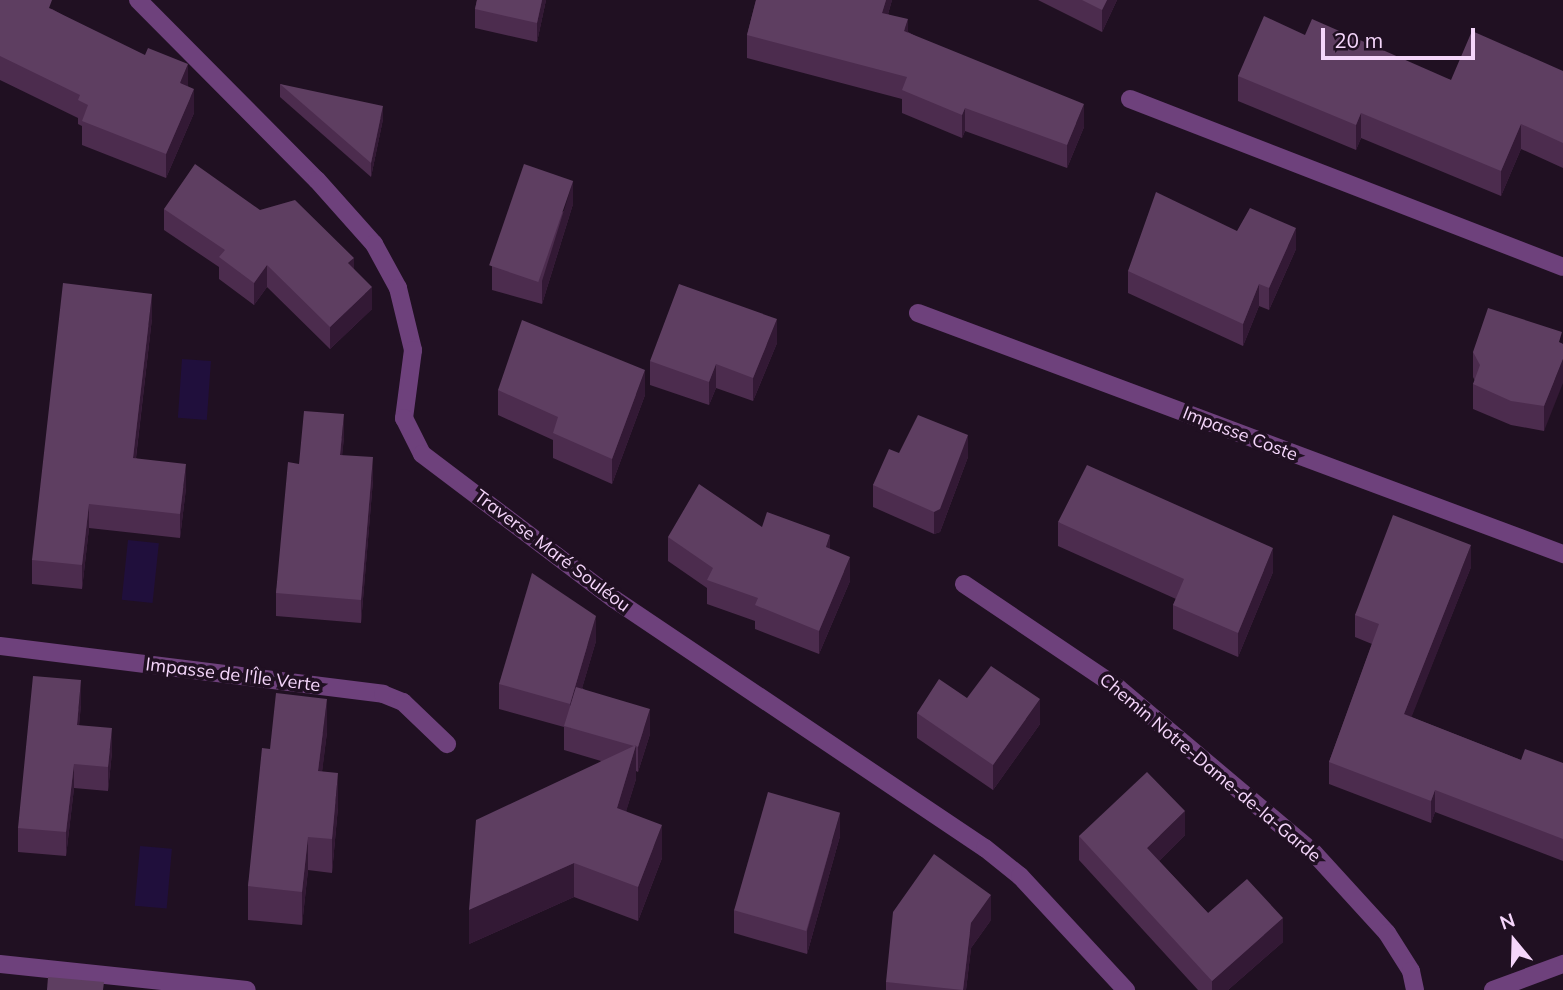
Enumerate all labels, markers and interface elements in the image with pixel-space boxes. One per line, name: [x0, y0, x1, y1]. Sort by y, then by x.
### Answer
scale bar: [1325, 14, 1479, 58]
text: 20 m: [1334, 27, 1383, 53]
street label: Impasse Coste: [1180, 402, 1300, 466]
street label: Traverse Maré Souléou: [470, 485, 634, 617]
street label: Impasse de l'Île Verte: [144, 654, 322, 696]
street label: Chemin Notre-Dame-de-la-Garde: [1095, 669, 1325, 867]
north arrow: [1479, 906, 1549, 976]
text: N: [1496, 907, 1518, 935]

